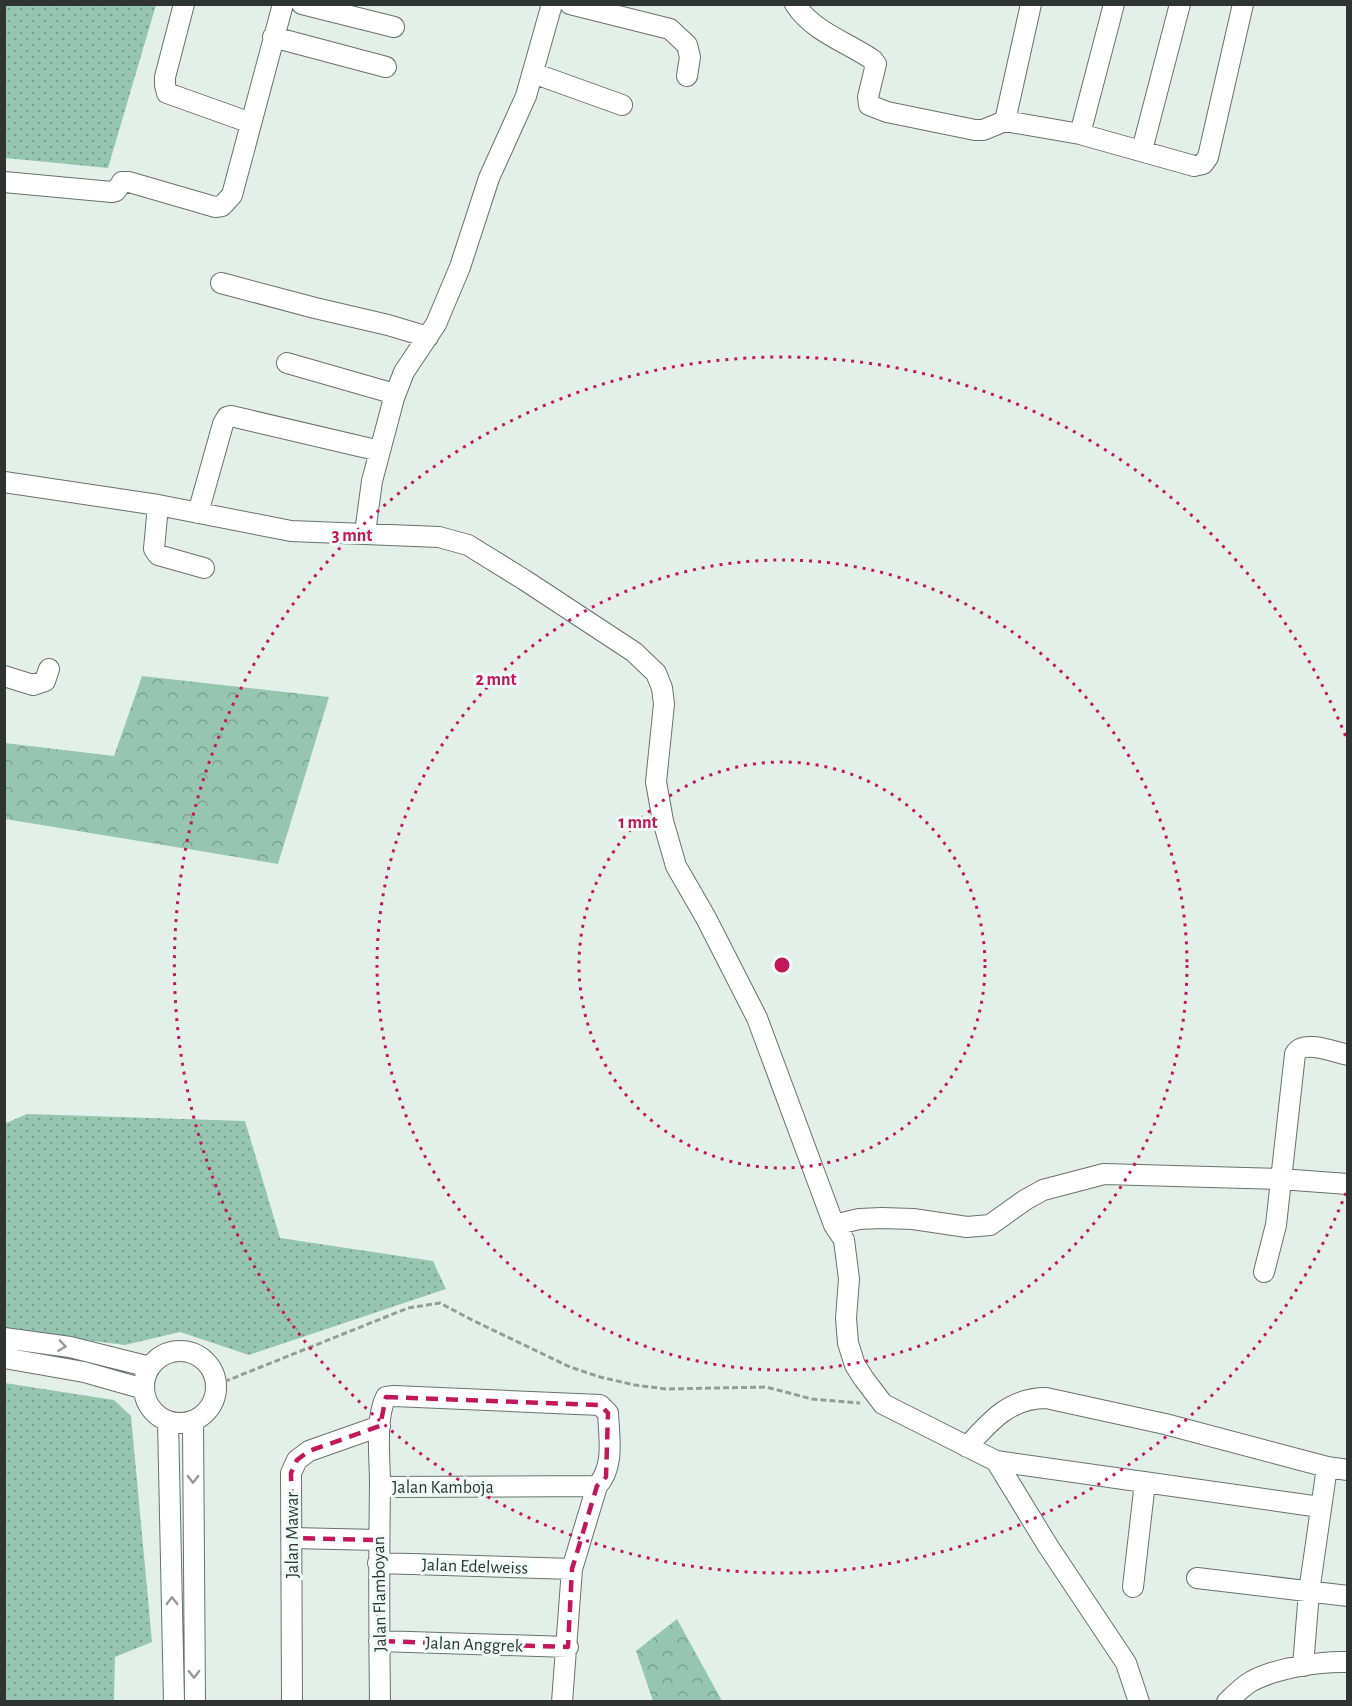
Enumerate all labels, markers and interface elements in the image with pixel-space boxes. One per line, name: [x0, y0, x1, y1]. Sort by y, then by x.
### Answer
text: 3 mnt: [332, 527, 372, 545]
text: 2 mnt: [475, 671, 517, 689]
text: 1 mnt: [618, 814, 658, 832]
centre of rings: [772, 955, 792, 975]
one-way arrow: [58, 1339, 67, 1351]
one-way arrow: [187, 1475, 199, 1484]
street label: Jalan Kamboja: [392, 1479, 494, 1497]
street label: Jalan Mawar: [284, 1492, 302, 1578]
street label: Jalan Flamboyan: [370, 1536, 390, 1652]
street label: Jalan Edelweiss: [421, 1556, 528, 1578]
one-way arrow: [165, 1597, 178, 1606]
street label: Jalan Anggrek: [425, 1634, 524, 1656]
one-way arrow: [188, 1670, 200, 1679]

